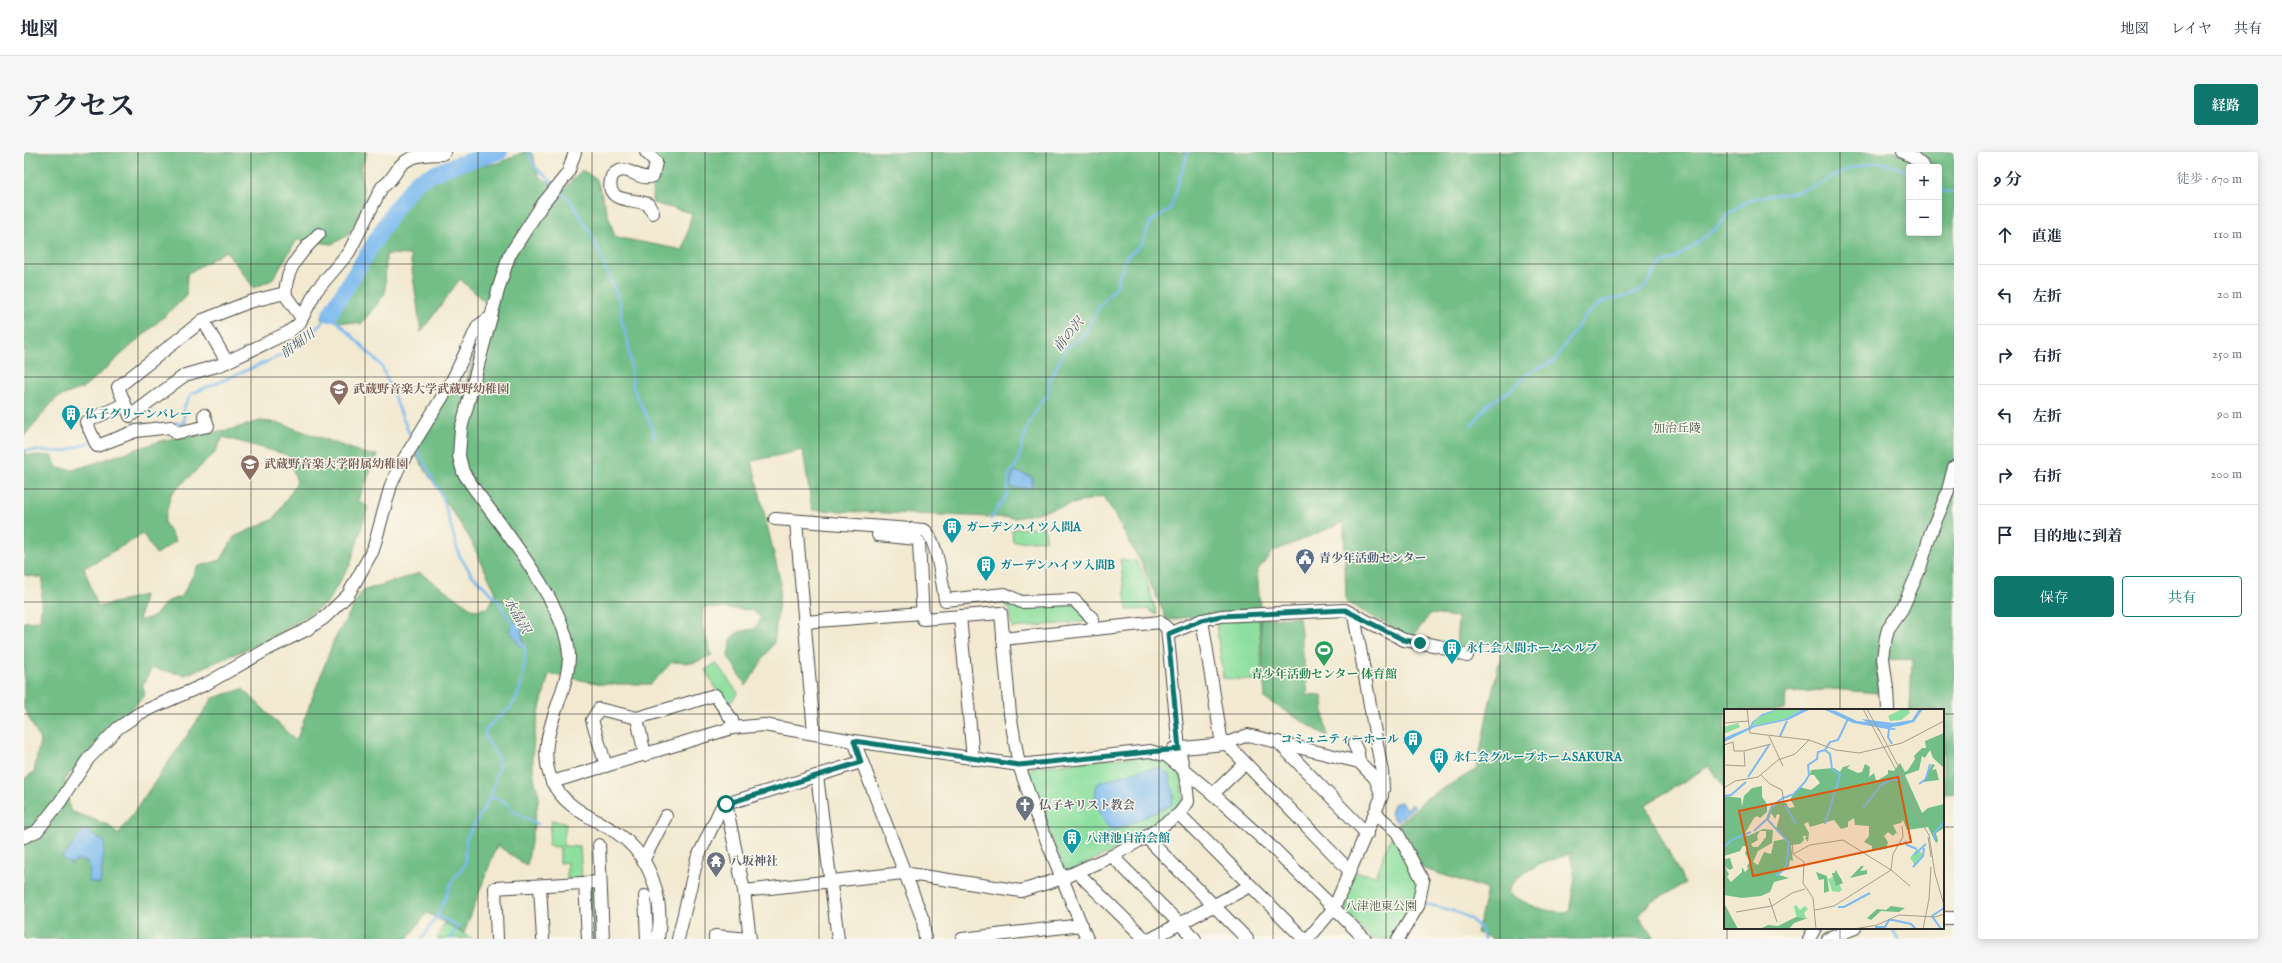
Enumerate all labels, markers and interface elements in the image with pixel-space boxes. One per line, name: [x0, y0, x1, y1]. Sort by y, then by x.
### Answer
text: 地図: [20, 18, 58, 42]
text: 地図: [2121, 20, 2149, 38]
text: レイヤ: [2171, 20, 2212, 38]
text: 共有: [2234, 20, 2262, 38]
button: 経路: [2194, 84, 2258, 125]
text: アクセス: [24, 90, 135, 125]
map controls: [1906, 164, 1942, 236]
button: +: [1906, 164, 1942, 200]
text: 9 分: [1994, 170, 2022, 191]
text: 徒歩 · 670 m: [2177, 171, 2242, 188]
button: −: [1906, 200, 1942, 236]
icon: ahead: [1994, 224, 2016, 246]
text: 110 m: [2213, 226, 2242, 243]
text: 直進: [2032, 227, 2062, 246]
icon: left: [1994, 284, 2016, 306]
text: 20 m: [2217, 286, 2242, 303]
text: 左折: [2032, 287, 2062, 306]
water label: 前の沢: [1050, 313, 1089, 355]
water label: 前堀川: [277, 325, 320, 363]
icon: right: [1994, 344, 2016, 366]
text: 250 m: [2212, 346, 2242, 363]
text: 右折: [2032, 347, 2062, 366]
school or university icon: 武蔵野音楽大学武蔵野幼稚園: [328, 378, 350, 406]
place label: 武蔵野音楽大学武蔵野幼稚園: [353, 382, 509, 397]
building icon: 仏子グリーンバレー: [60, 403, 82, 431]
icon: left: [1994, 404, 2016, 426]
text: 90 m: [2217, 406, 2242, 423]
place label: 仏子グリーンバレー: [85, 407, 192, 422]
text: 左折: [2032, 407, 2062, 426]
park label: 加治丘陵: [1653, 421, 1701, 436]
school or university icon: 武蔵野音楽大学附属幼稚園: [239, 453, 261, 481]
place label: 武蔵野音楽大学附属幼稚園: [264, 457, 408, 472]
icon: right: [1994, 464, 2016, 486]
text: 200 m: [2210, 466, 2242, 483]
text: 右折: [2032, 467, 2062, 486]
building icon: ガーデンハイツ入間A: [941, 516, 963, 544]
place label: ガーデンハイツ入間A: [966, 520, 1082, 535]
icon: arrive: [1994, 524, 2016, 546]
text: 目的地に到着: [2032, 527, 2122, 546]
public building icon: 青少年活動センター: [1294, 547, 1316, 575]
place label: 青少年活動センター: [1319, 551, 1427, 566]
building icon: ガーデンハイツ入間B: [975, 554, 997, 582]
place label: ガーデンハイツ入間B: [1000, 558, 1115, 573]
button: 保存: [1994, 576, 2114, 617]
button: 共有: [2122, 576, 2242, 617]
water label: 水晶沢: [500, 595, 535, 639]
route end: [1411, 634, 1429, 652]
building icon: 永仁会入間ホームヘルプ: [1441, 637, 1463, 665]
sports icon: 青少年活動センター 体育館: [1313, 639, 1335, 667]
place label: 永仁会入間ホームヘルプ: [1466, 641, 1598, 656]
place label: 青少年活動センター 体育館: [1251, 667, 1397, 682]
inset map: [1724, 709, 1944, 929]
building icon: コミュニティーホール: [1402, 728, 1424, 756]
place label: コミュニティーホール: [1280, 732, 1399, 747]
building icon: 永仁会グループホームSAKURA: [1428, 746, 1450, 774]
place label: 永仁会グループホームSAKURA: [1453, 750, 1623, 765]
church icon: 仏子キリスト教会: [1014, 794, 1036, 822]
route start: [717, 795, 735, 813]
place label: 仏子キリスト教会: [1039, 798, 1135, 813]
building icon: 八津池自治会館: [1061, 827, 1083, 855]
place label: 八津池自治会館: [1086, 831, 1170, 846]
temple icon: 八坂神社: [705, 850, 727, 878]
place label: 八坂神社: [730, 854, 778, 869]
park label: 八津池東公園: [1345, 899, 1417, 914]

